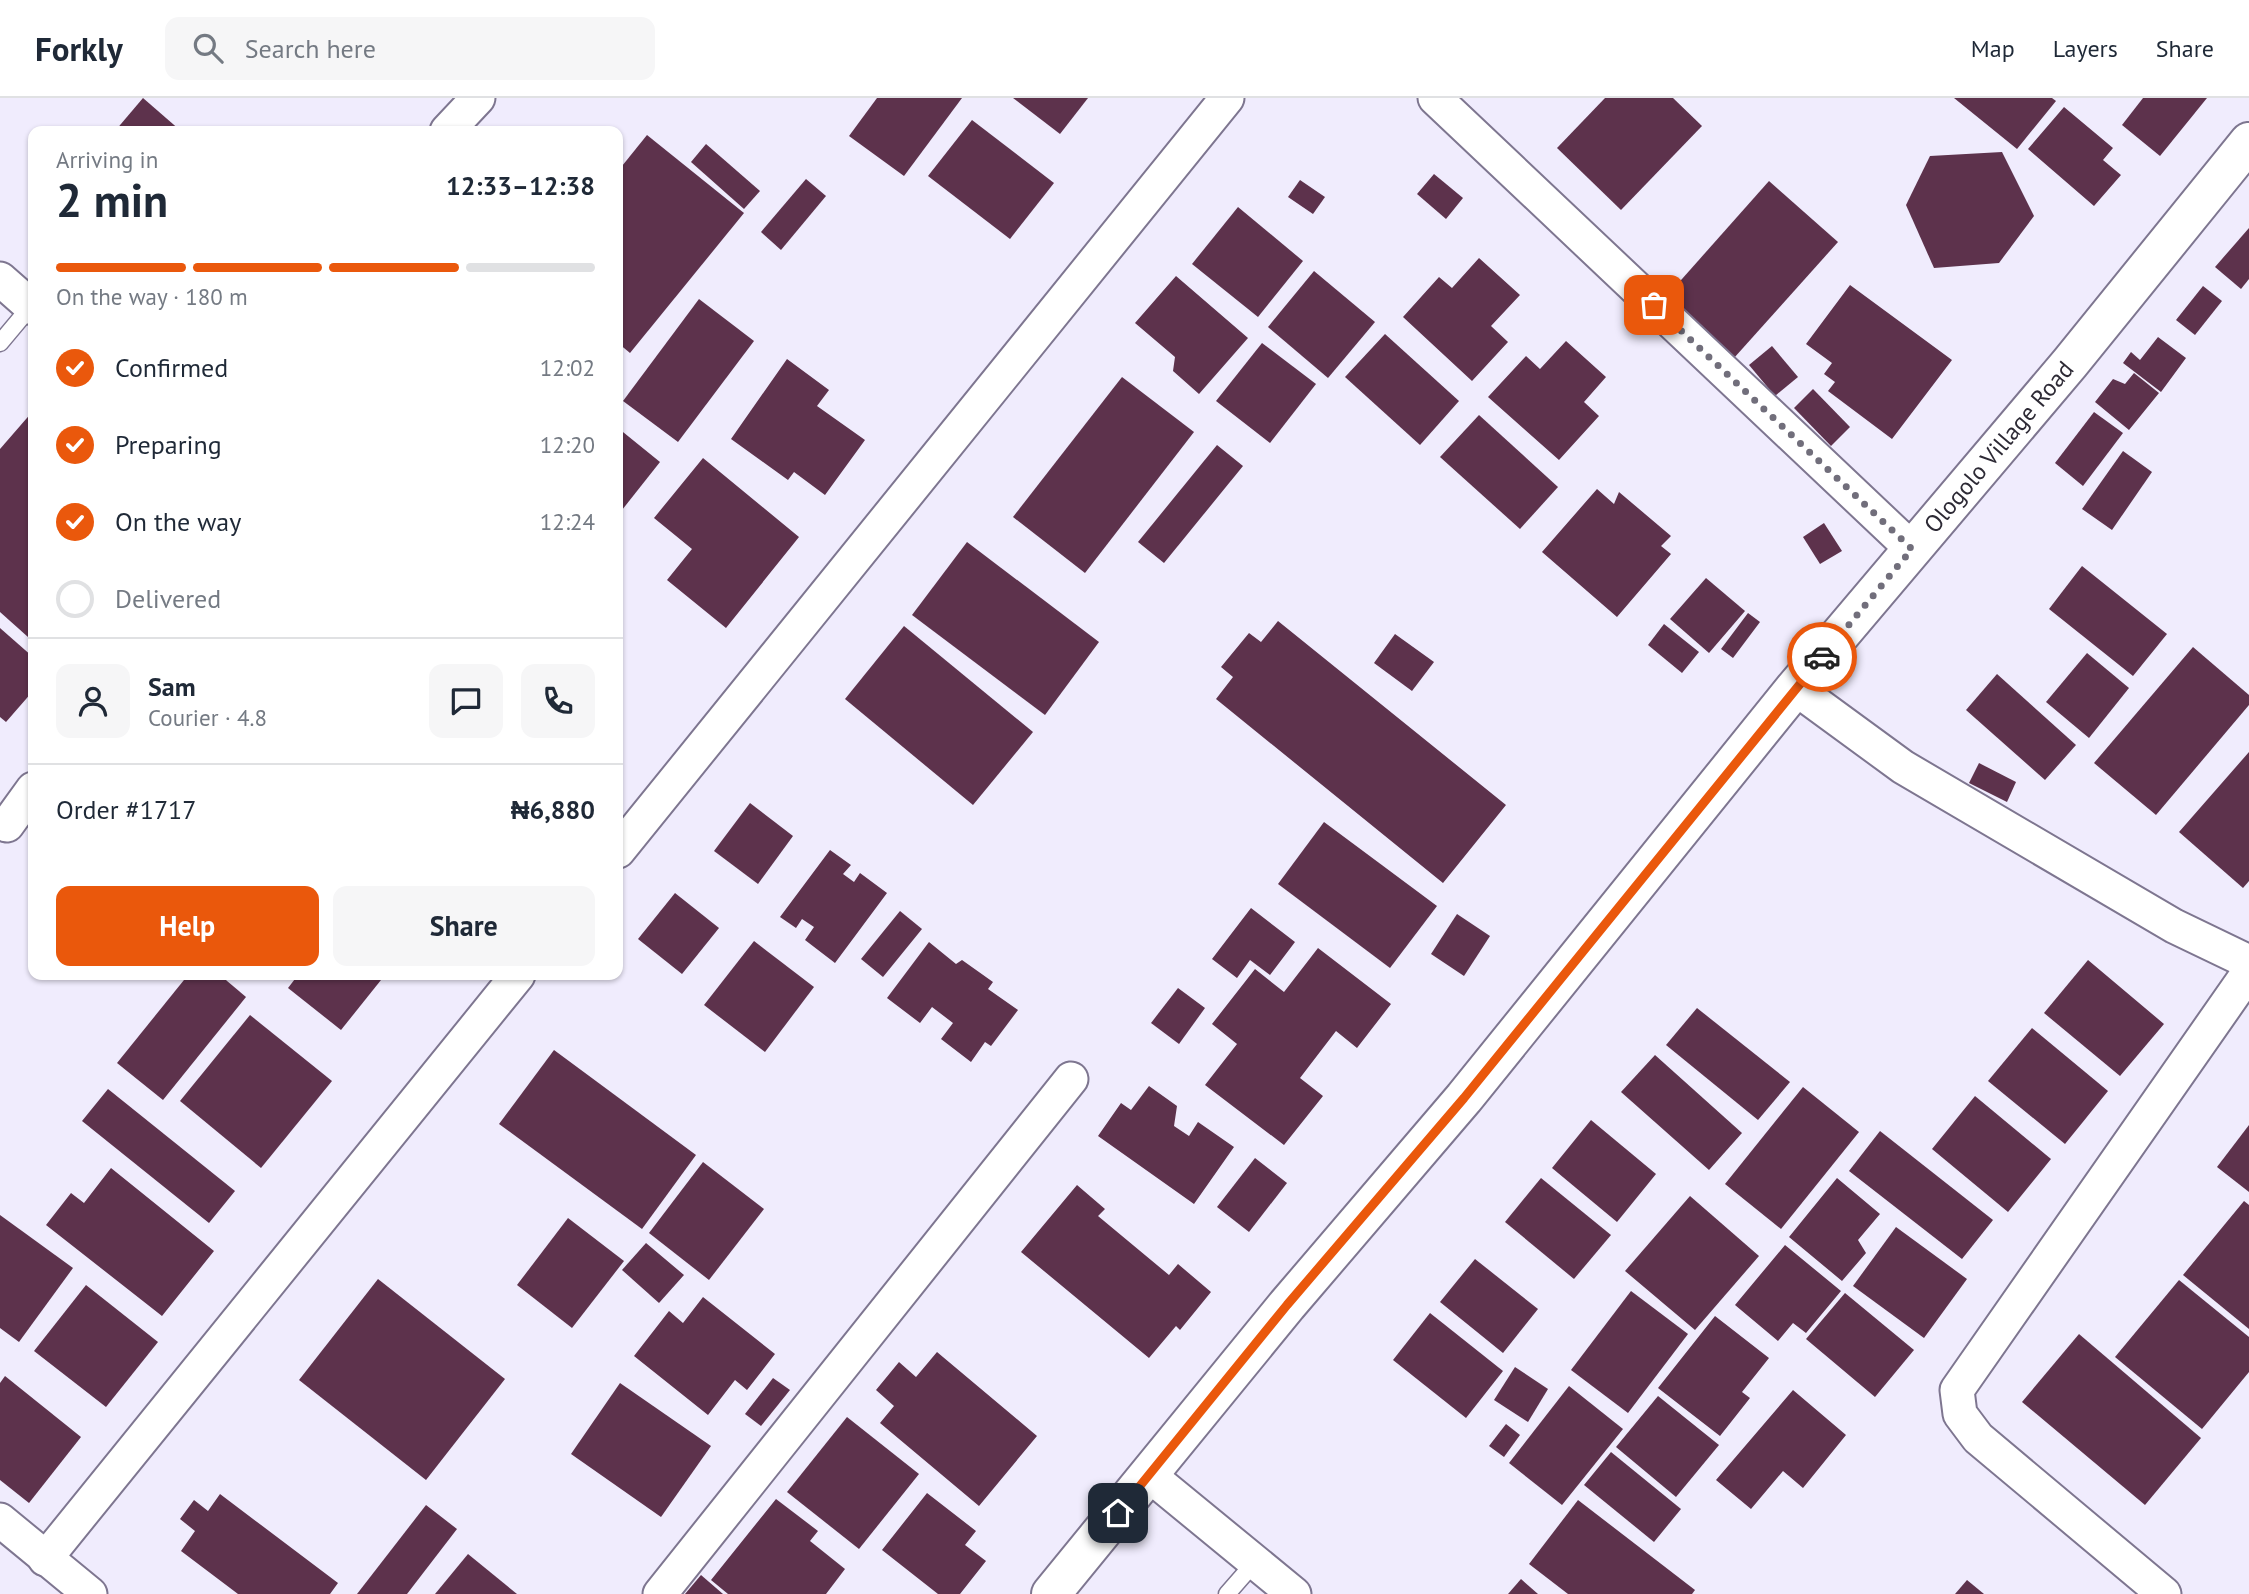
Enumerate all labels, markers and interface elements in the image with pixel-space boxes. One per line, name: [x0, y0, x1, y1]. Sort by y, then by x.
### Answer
search box: [165, 17, 655, 80]
text: Forkly: [35, 27, 123, 70]
icon: search: [189, 29, 227, 67]
text: Search here: [245, 32, 376, 65]
text: Map: [1971, 33, 2015, 64]
text: Layers: [2053, 33, 2118, 64]
text: Share: [2156, 33, 2214, 64]
text: Arriving in: [56, 145, 158, 174]
text: 12:33–12:38: [446, 169, 595, 202]
text: 2 min: [56, 170, 168, 230]
pin: [1624, 275, 1684, 335]
text: On the way · 180 m: [56, 282, 248, 311]
icon: bag: [1635, 286, 1673, 324]
icon: check: [56, 349, 94, 387]
text: Confirmed: [115, 351, 228, 384]
text: 12:02: [540, 353, 595, 382]
street label: Ologolo Village Road: [1917, 354, 2080, 539]
icon: check: [56, 426, 94, 464]
text: Preparing: [115, 428, 222, 461]
text: 12:20: [540, 430, 595, 459]
icon: check: [56, 503, 94, 541]
text: On the way: [115, 505, 241, 538]
text: 12:24: [540, 507, 595, 536]
text: Delivered: [115, 582, 221, 615]
courier: [1787, 622, 1857, 692]
icon: car: [1803, 638, 1841, 676]
button: person: [56, 664, 130, 738]
button: chat: [429, 664, 503, 738]
button: phone: [521, 664, 595, 738]
text: Sam: [148, 670, 196, 703]
text: Courier · 4.8: [148, 703, 267, 732]
text: Order #1717: [56, 793, 196, 826]
text: ₦6,880: [511, 793, 595, 826]
button: Help: [56, 886, 319, 966]
button: Share: [333, 886, 595, 966]
pin: [1088, 1483, 1148, 1543]
icon: home: [1099, 1494, 1137, 1532]

